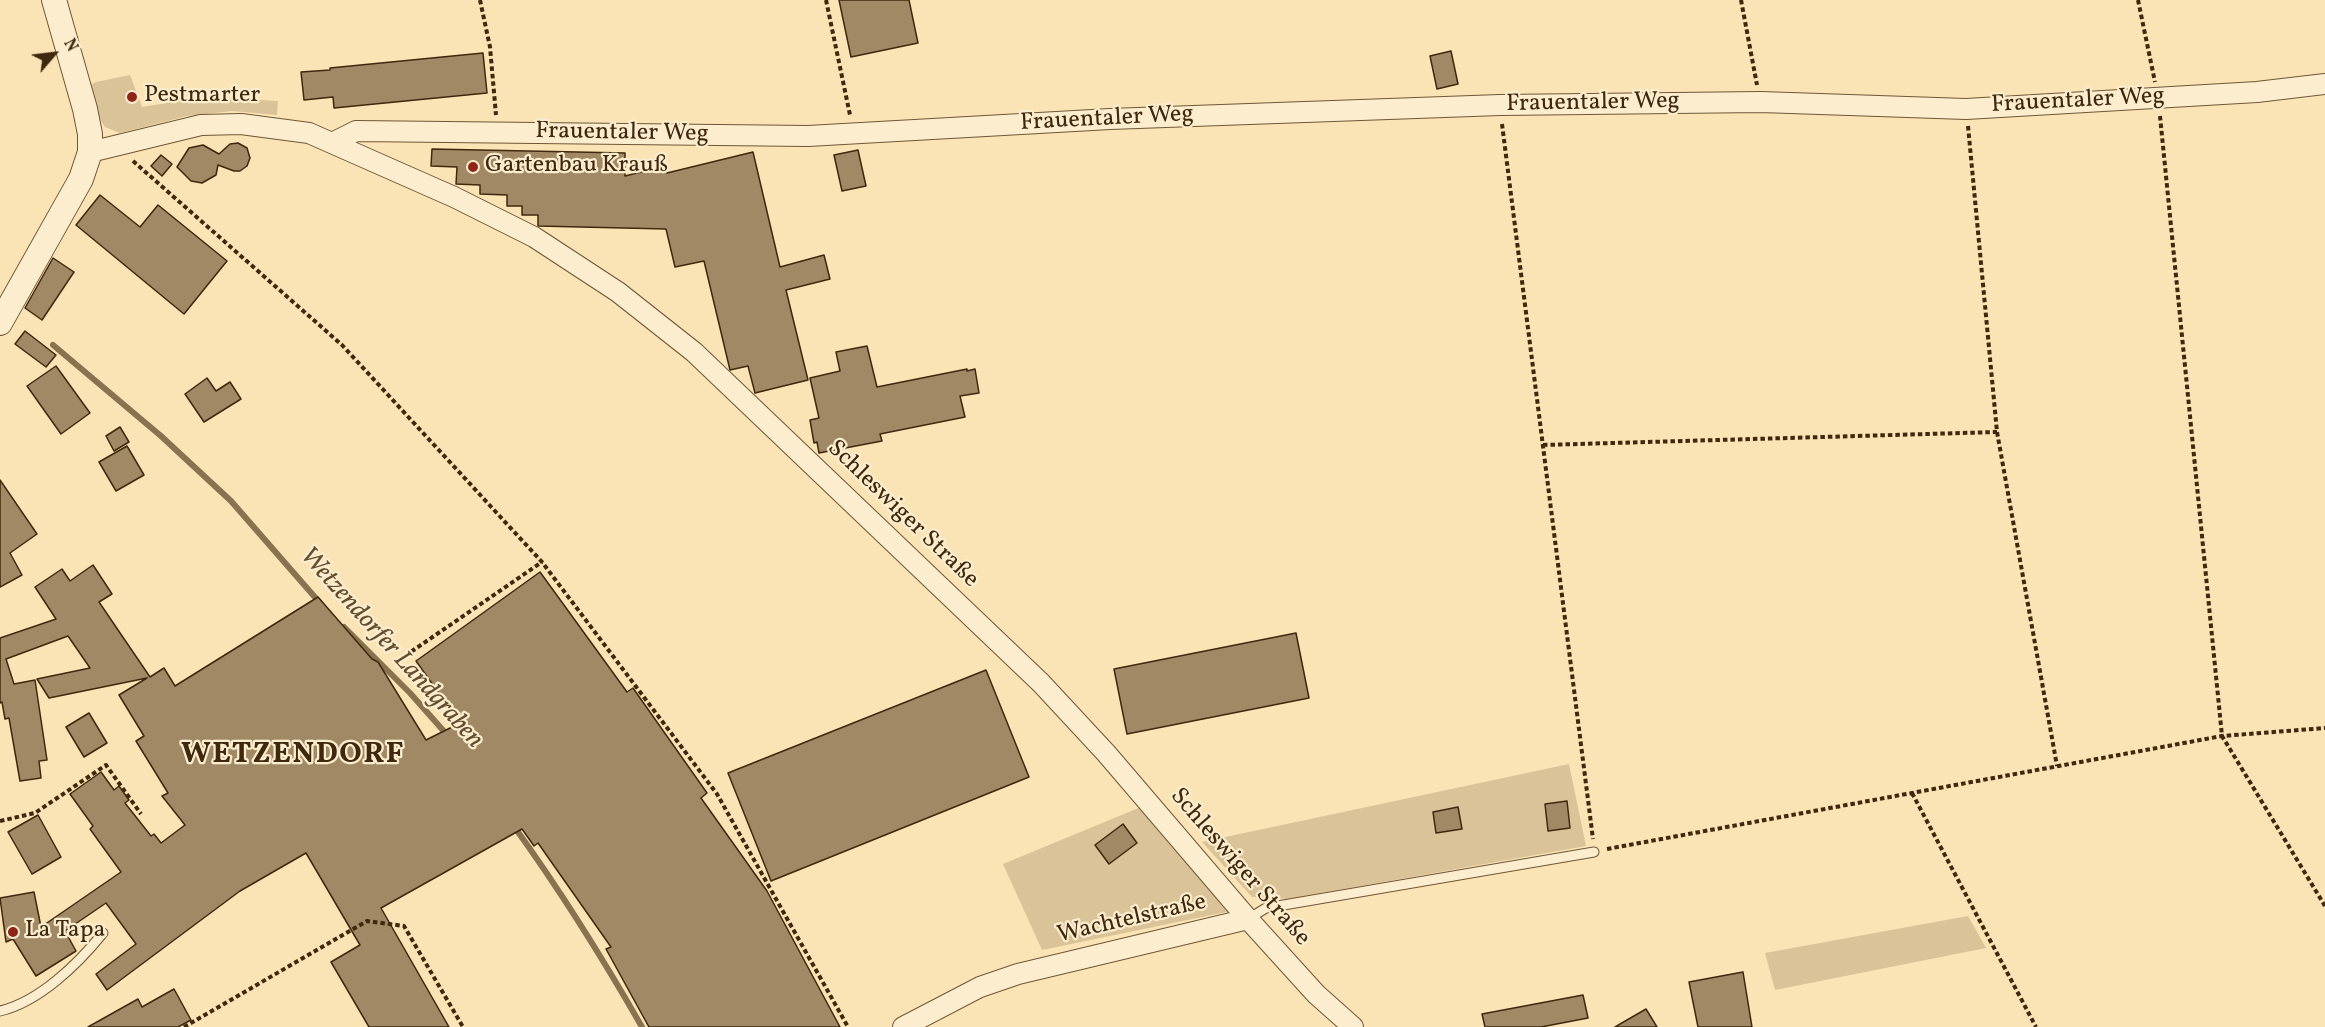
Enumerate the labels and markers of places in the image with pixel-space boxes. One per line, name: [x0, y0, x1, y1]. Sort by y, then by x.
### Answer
place label: Pestmarter: [144, 83, 260, 111]
marker: Pestmarter: [125, 90, 139, 104]
place label: Gartenbau Krauß: [485, 153, 668, 181]
marker: Gartenbau Krauß: [466, 160, 480, 174]
place label: La Tapa: [25, 918, 105, 946]
marker: La Tapa: [6, 925, 20, 939]

